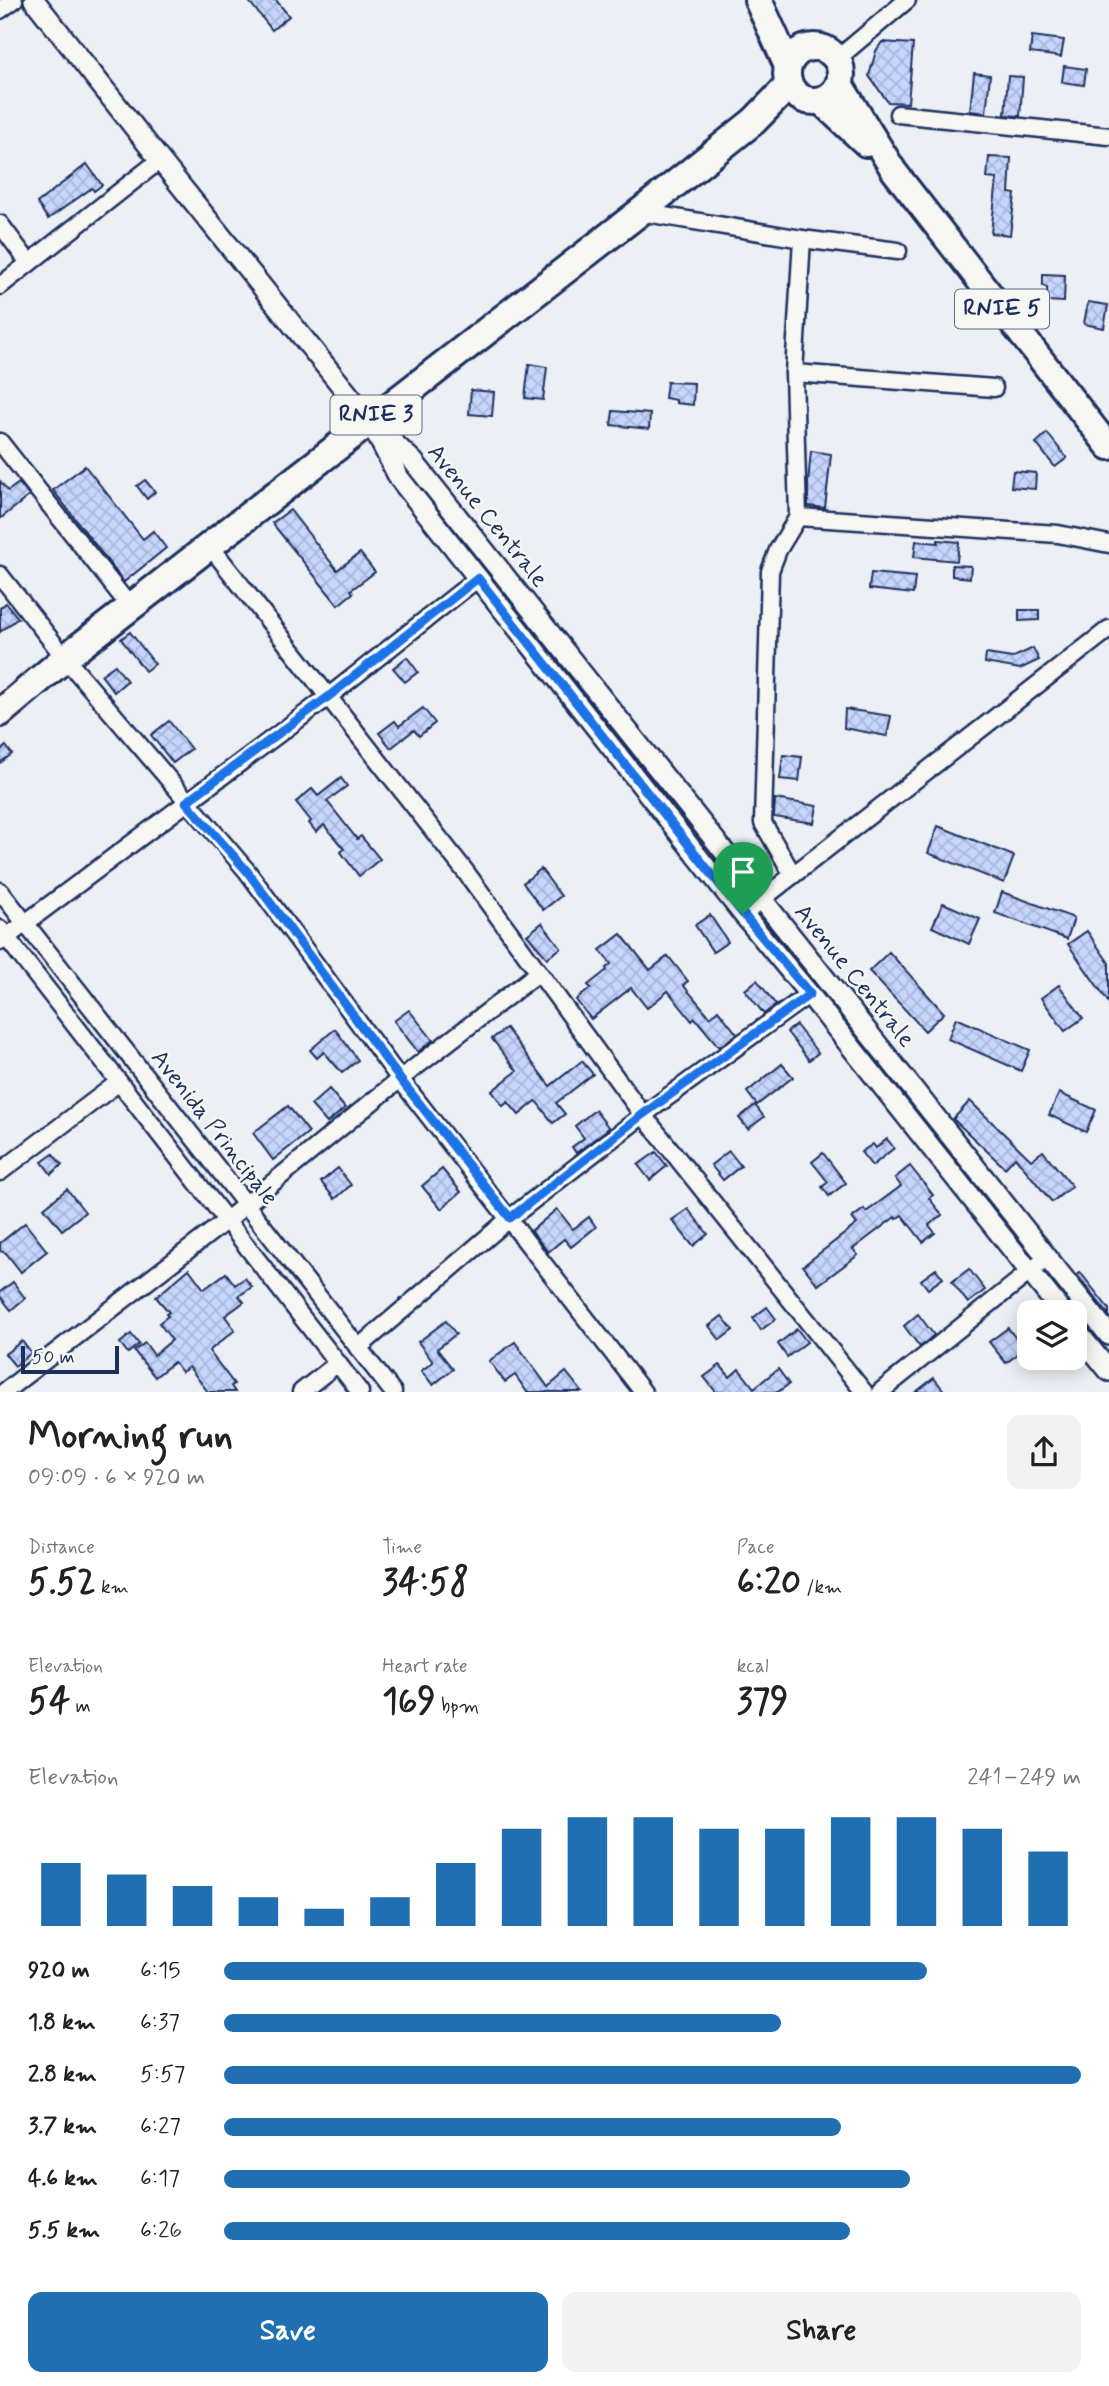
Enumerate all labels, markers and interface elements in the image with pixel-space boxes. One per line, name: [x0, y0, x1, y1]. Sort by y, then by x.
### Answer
road number: RNIE 5: [955, 290, 1049, 328]
road number: RNIE 3: [330, 396, 422, 434]
street label: Avenue Centrale: [420, 438, 554, 594]
pin: [713, 842, 773, 914]
icon: arrive: [724, 853, 762, 891]
street label: Avenue Centrale: [787, 898, 921, 1054]
street label: Avenida Principale: [143, 1044, 285, 1212]
map controls: [1017, 1300, 1087, 1370]
button: layers: [1017, 1300, 1087, 1370]
scale bar: [21, 1343, 119, 1375]
text: 50 m: [32, 1345, 75, 1370]
text: Morning run: [28, 1412, 233, 1461]
button: share: [1007, 1415, 1081, 1489]
text: 09:09 · 6 × 920 m: [28, 1463, 205, 1493]
text: Distance: [28, 1535, 95, 1560]
text: Time: [382, 1535, 422, 1560]
text: Pace: [737, 1535, 774, 1560]
text: 5.52: [28, 1560, 96, 1606]
text: 34:58: [382, 1560, 469, 1606]
text: 6:20: [737, 1560, 801, 1606]
text: km: [96, 1575, 129, 1600]
text: /km: [801, 1575, 842, 1600]
text: Elevation: [28, 1654, 103, 1679]
text: Heart rate: [382, 1654, 468, 1679]
text: kcal: [737, 1654, 769, 1679]
text: 54: [28, 1679, 70, 1725]
text: 169: [382, 1679, 436, 1725]
text: 379: [737, 1679, 789, 1725]
text: m: [70, 1694, 91, 1719]
text: bpm: [436, 1694, 479, 1719]
text: Elevation: [28, 1763, 119, 1793]
text: 241–249 m: [967, 1763, 1081, 1793]
text: 920 m: [28, 1956, 90, 1986]
text: 6:15: [140, 1956, 180, 1986]
text: 1.8 km: [28, 2008, 96, 2038]
text: 6:37: [140, 2008, 180, 2038]
text: 2.8 km: [28, 2060, 97, 2090]
text: 5:57: [140, 2060, 185, 2090]
text: 3.7 km: [28, 2112, 97, 2142]
text: 6:27: [140, 2112, 181, 2142]
text: 4.6 km: [28, 2164, 98, 2194]
text: 6:17: [140, 2164, 180, 2194]
text: 5.5 km: [28, 2216, 100, 2246]
text: 6:26: [140, 2216, 182, 2246]
button: Save: [28, 2292, 548, 2372]
button: Share: [562, 2292, 1081, 2372]

